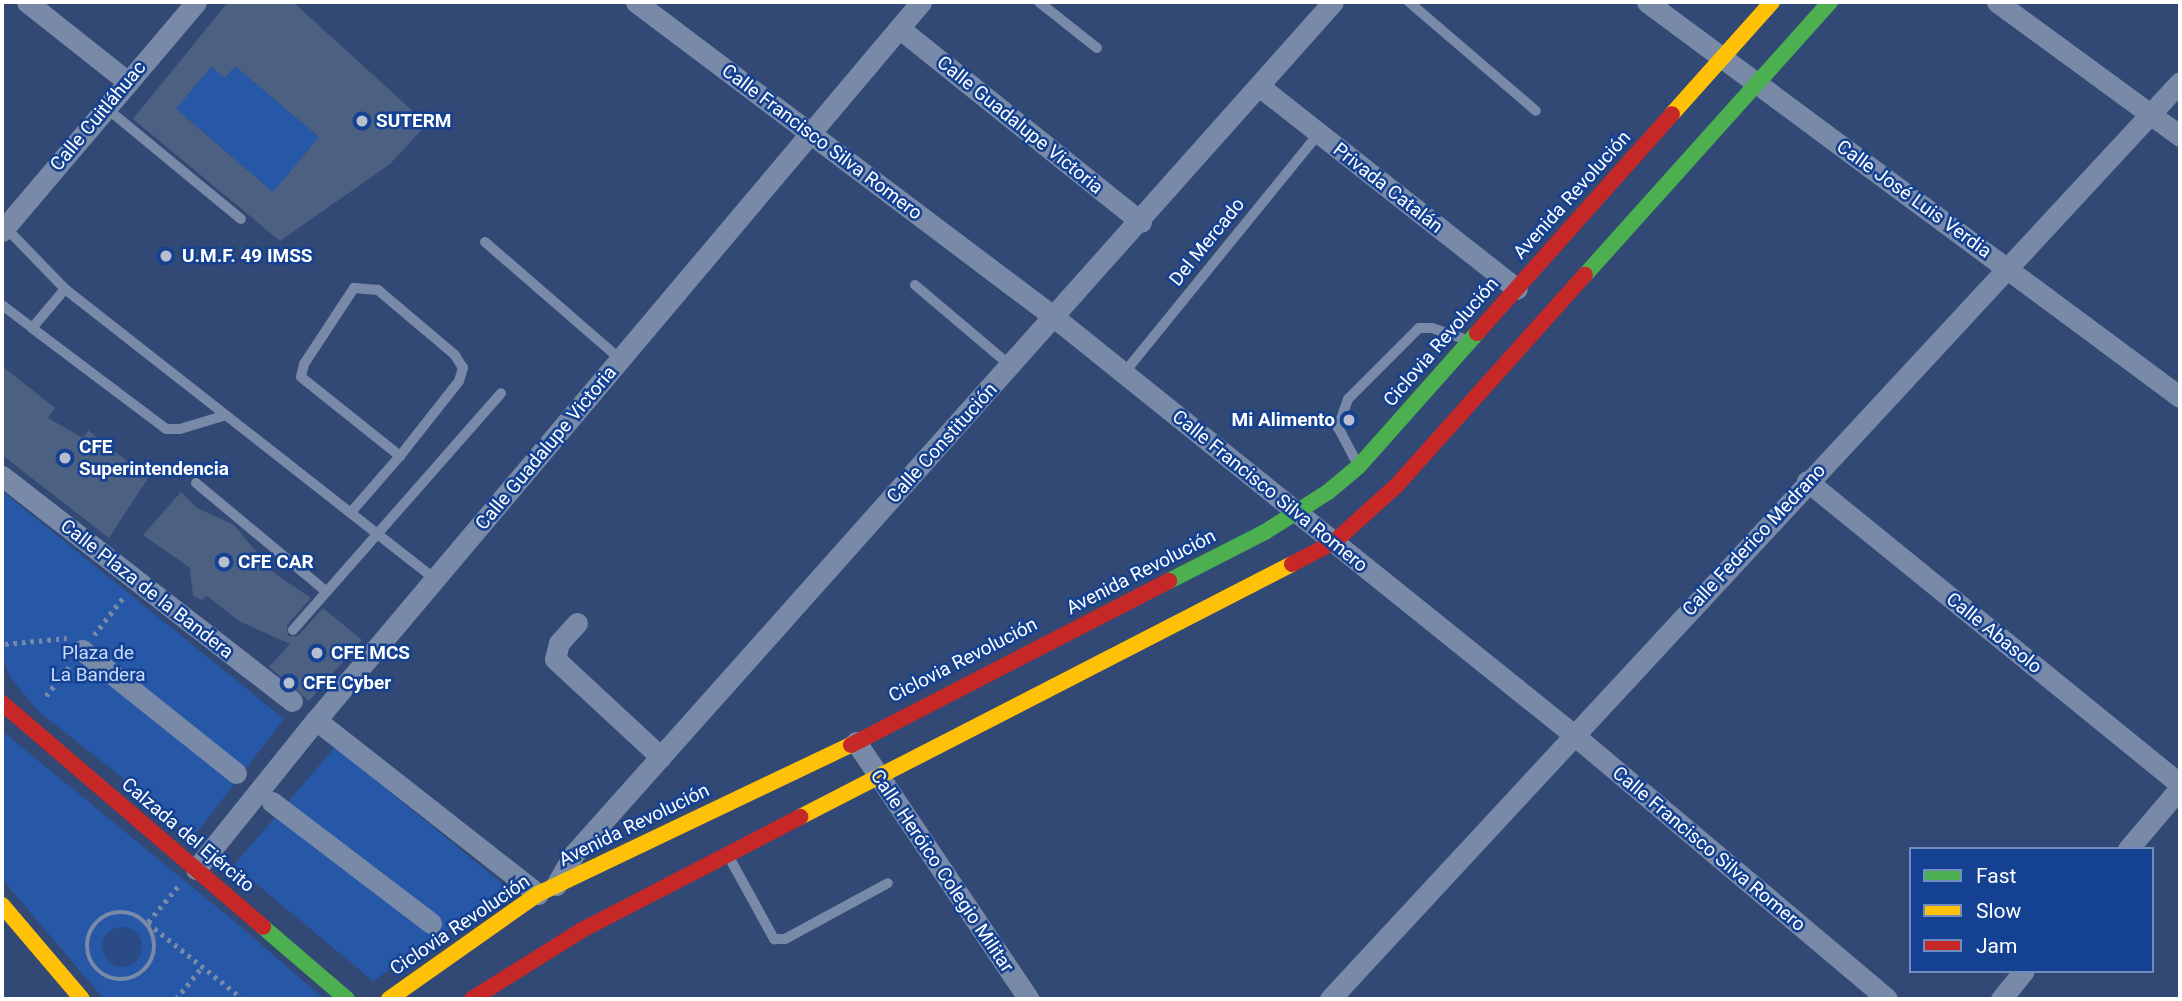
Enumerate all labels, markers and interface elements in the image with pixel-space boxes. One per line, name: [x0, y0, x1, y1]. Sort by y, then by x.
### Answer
street label: Calle Guadalupe Victoria: [932, 51, 1108, 199]
street label: Calle Cuitláhuac: [45, 56, 151, 176]
street label: Calle Francisco Silva Romero: [717, 59, 927, 225]
place label: SUTERM: [376, 110, 451, 132]
marker: SUTERM: [354, 113, 370, 129]
street label: Avenida Revolución: [1508, 126, 1636, 264]
street label: Calle José Luis Verdia: [1832, 135, 1996, 263]
street label: Privada Catalán: [1329, 138, 1447, 238]
street label: Del Mercado: [1165, 193, 1249, 291]
place label: U.M.F. 49 IMSS: [182, 245, 313, 267]
marker: U.M.F. 49 IMSS: [156, 246, 176, 266]
street label: Ciclovia Revolución: [1379, 273, 1503, 411]
street label: Calle Guadalupe Victoria: [471, 361, 621, 535]
street label: Calle Constitución: [882, 378, 1002, 508]
street label: Calle Francisco Silva Romero: [1168, 405, 1372, 577]
place label: Mi Alimento: [1232, 409, 1335, 431]
marker: Mi Alimento: [1341, 412, 1357, 428]
place label: CFE Superintendencia: [79, 436, 229, 480]
marker: CFE Superintendencia: [57, 450, 73, 466]
street label: Calle Federico Medrano: [1678, 459, 1830, 621]
street label: Calle Plaza de la Bandera: [56, 514, 238, 664]
street label: Avenida Revolución: [1063, 524, 1219, 620]
place label: CFE CAR: [238, 551, 314, 573]
marker: CFE CAR: [216, 554, 232, 570]
street label: Calle Abasolo: [1942, 588, 2046, 678]
street label: Ciclovia Revolución: [885, 613, 1041, 707]
park label: Plaza de La Bandera: [50, 642, 146, 686]
place label: CFE MCS: [331, 642, 410, 664]
marker: CFE MCS: [309, 645, 325, 661]
place label: CFE Cyber: [303, 672, 391, 694]
marker: CFE Cyber: [281, 675, 297, 691]
street label: Calle Francisco Silva Romero: [1608, 762, 1810, 936]
street label: Calle Heróico Colegio Militar: [866, 765, 1018, 977]
street label: Calzada del Ejército: [117, 773, 259, 897]
street label: Avenida Revolución: [555, 779, 713, 871]
legend: [1909, 847, 2154, 973]
text: Fast: [1976, 864, 2016, 888]
street label: Ciclovia Revolución: [386, 870, 534, 980]
text: Slow: [1976, 899, 2021, 923]
text: Jam: [1976, 934, 2017, 958]

